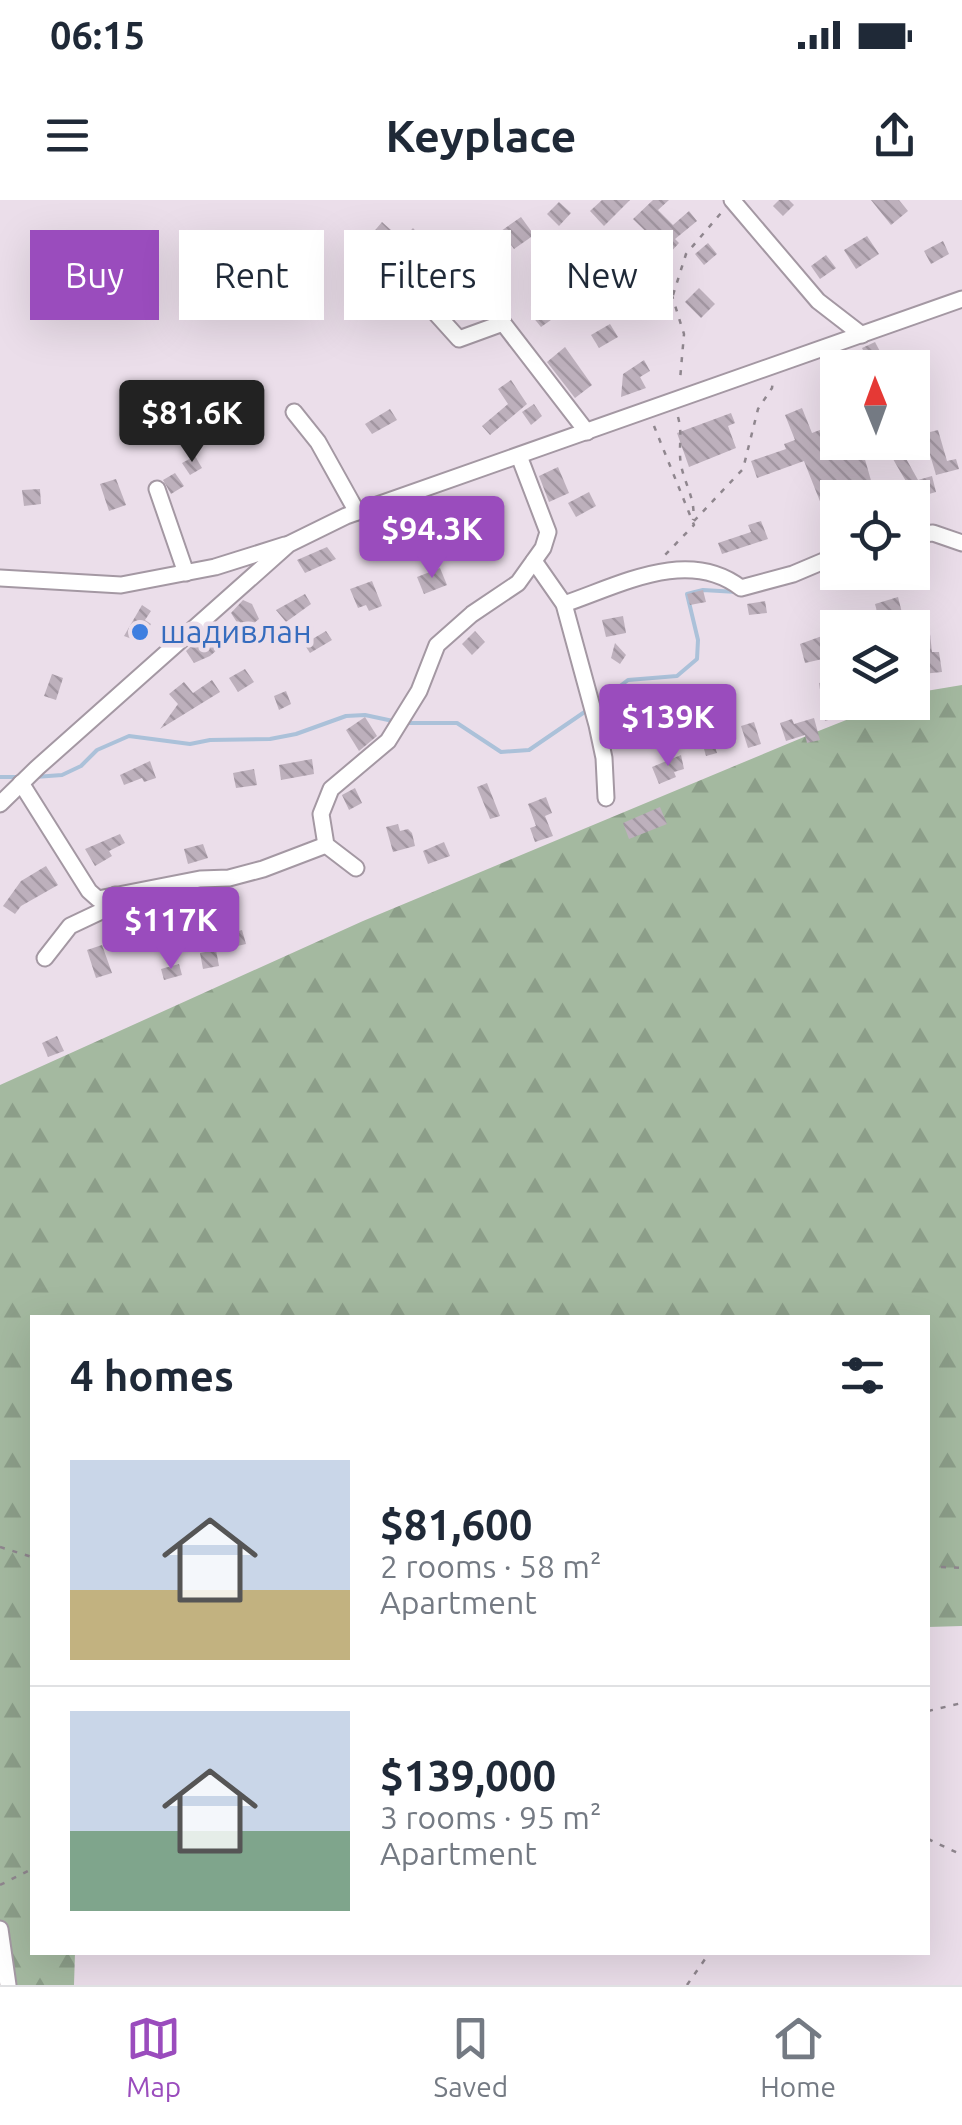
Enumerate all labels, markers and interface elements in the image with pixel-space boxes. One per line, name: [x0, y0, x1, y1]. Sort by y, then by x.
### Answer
text: 06:15: [50, 14, 145, 56]
icon: menu: [40, 108, 95, 163]
icon: share: [867, 108, 922, 163]
text: Keyplace: [386, 110, 576, 161]
chip: Buy: [30, 230, 159, 320]
chip: Rent: [179, 230, 324, 320]
chip: Filters: [344, 230, 511, 320]
chip: New: [531, 230, 673, 320]
north arrow: [820, 350, 930, 460]
map controls: [820, 350, 930, 720]
pin: $81.6K: [111, 380, 273, 465]
text: $81.6K: [141, 394, 243, 430]
button: locate: [820, 480, 930, 590]
pin: $94.3K: [351, 496, 513, 581]
text: $94.3K: [381, 510, 483, 546]
button: layers: [820, 610, 930, 720]
place label: шадивлан: [160, 613, 312, 649]
marker: шадивлан: [129, 621, 151, 643]
pin: $139K: [598, 684, 738, 769]
text: $139K: [621, 698, 715, 734]
pin: $117K: [101, 887, 241, 972]
text: $117K: [124, 901, 218, 937]
icon: filters: [835, 1348, 890, 1403]
text: 4 homes: [70, 1352, 234, 1399]
icon: home: [150, 1500, 270, 1620]
text: $81,600: [380, 1501, 532, 1548]
text: 2 rooms · 58 m²: [380, 1548, 601, 1584]
text: Apartment: [380, 1584, 537, 1620]
icon: home: [150, 1751, 270, 1871]
text: $139,000: [380, 1752, 556, 1799]
text: 3 rooms · 95 m²: [380, 1799, 601, 1835]
text: Apartment: [380, 1835, 537, 1871]
tab: Map: [126, 2011, 181, 2102]
tab: Saved: [434, 2011, 508, 2102]
tab: Home: [760, 2011, 836, 2102]

